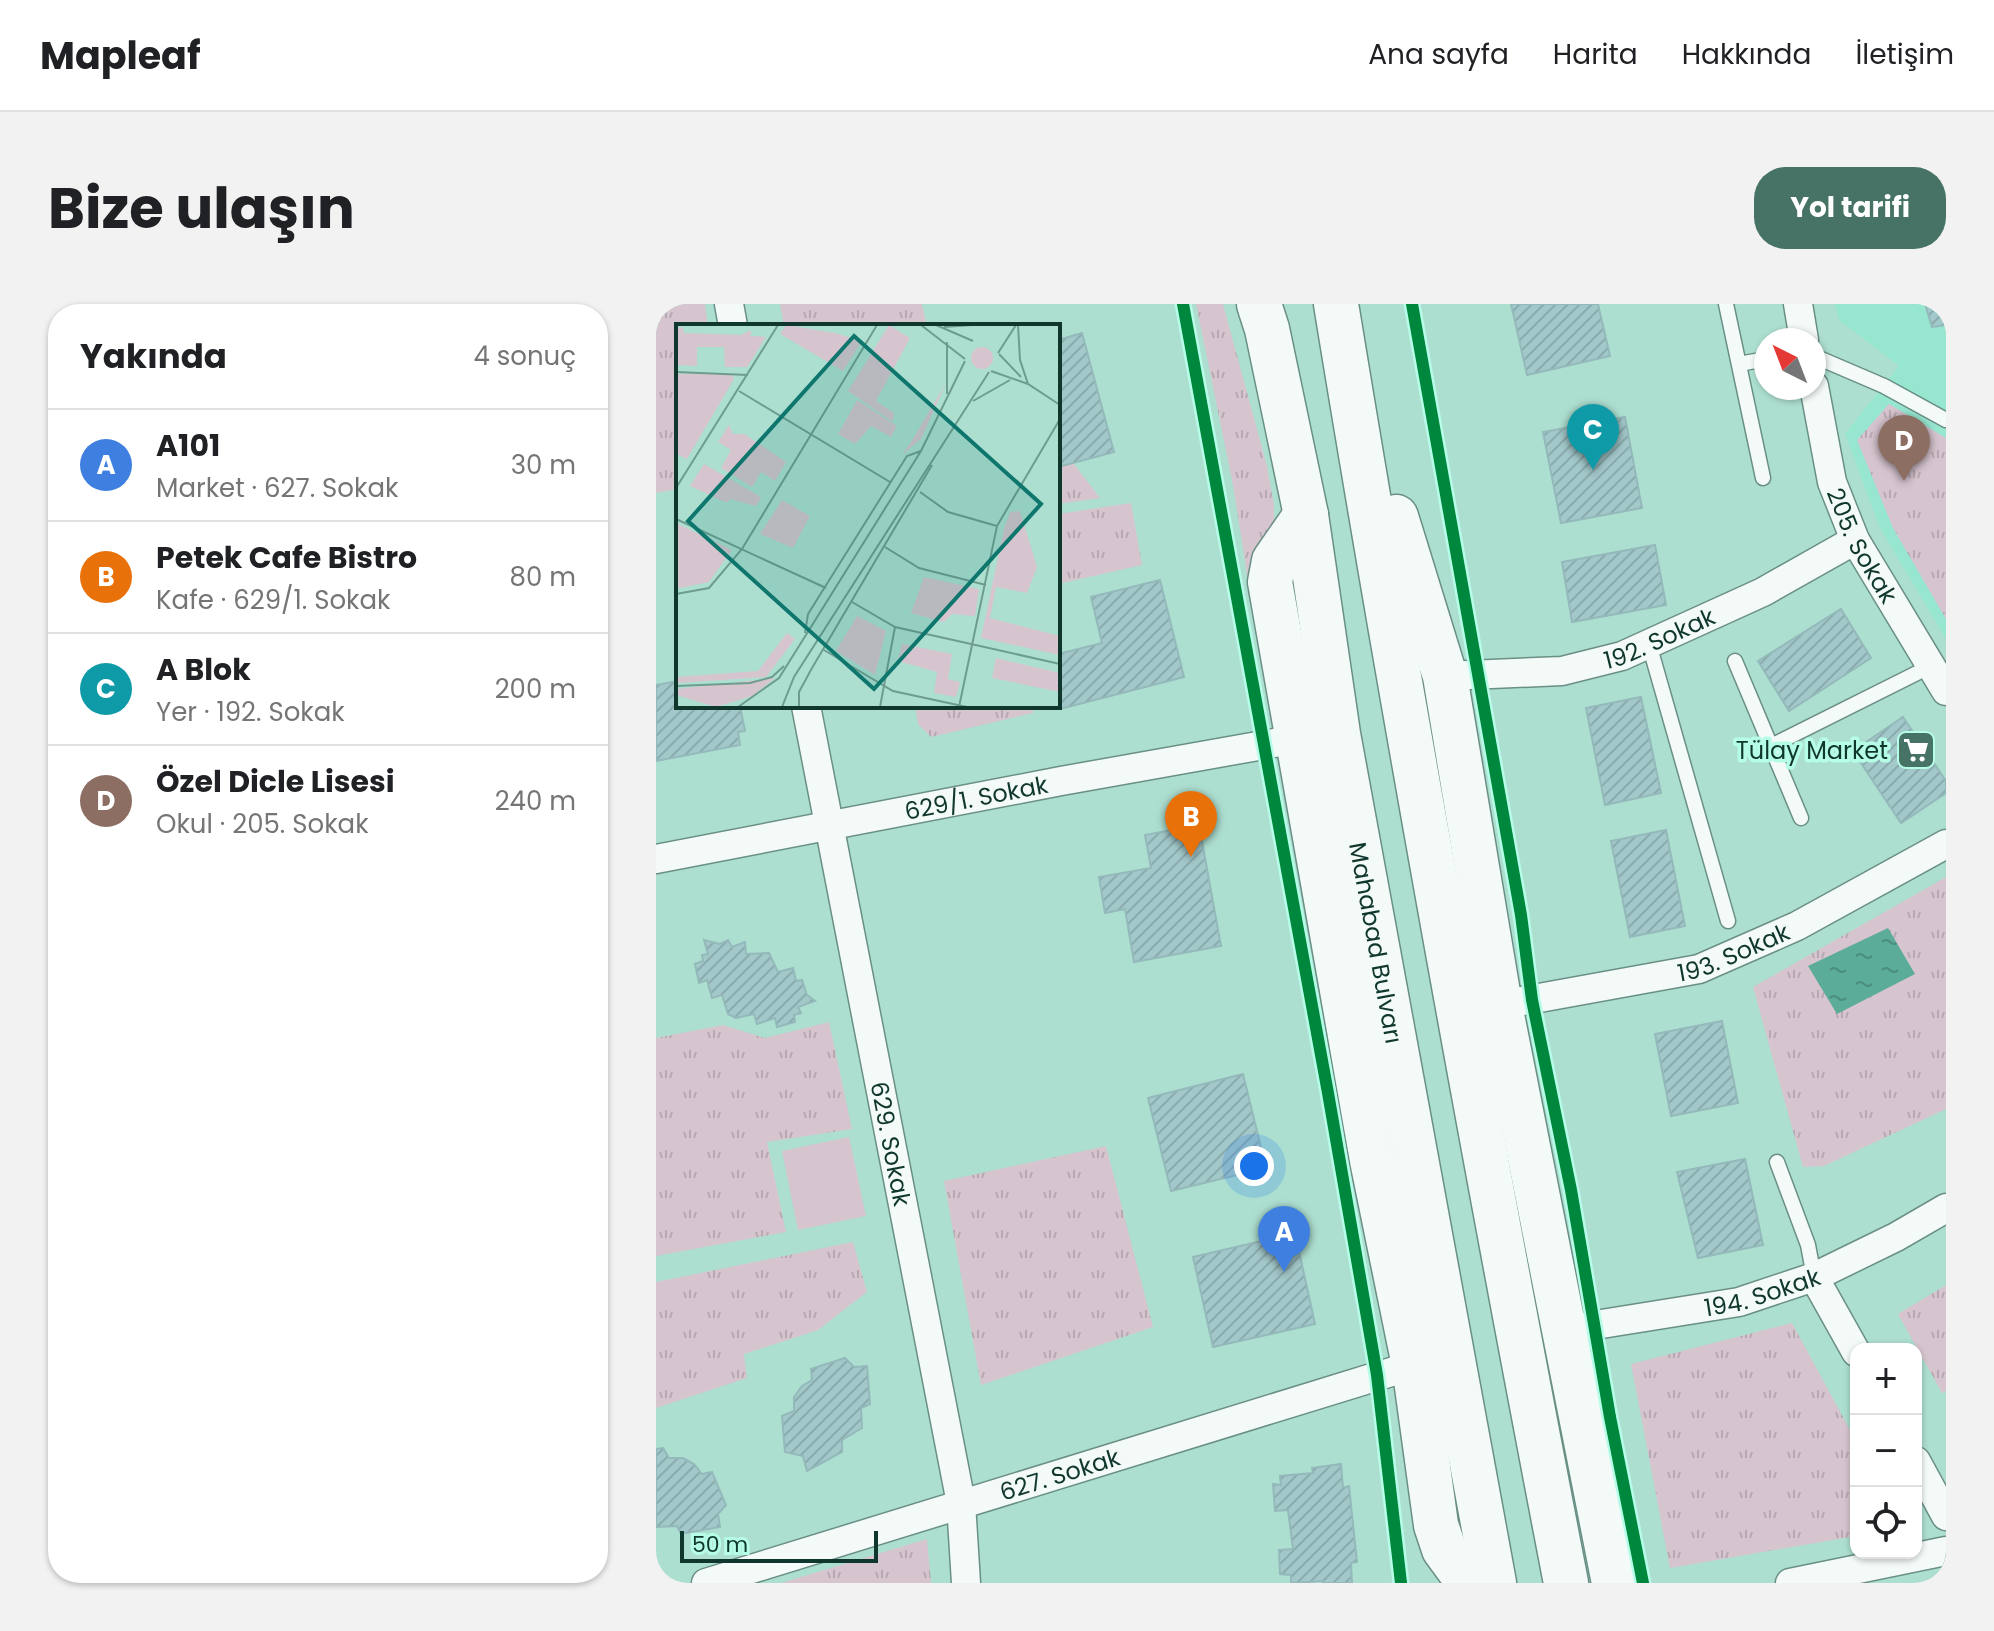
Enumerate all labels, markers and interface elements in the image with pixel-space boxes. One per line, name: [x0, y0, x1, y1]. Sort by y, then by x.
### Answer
text: Mapleaf: [40, 29, 201, 82]
text: Ana sayfa: [1368, 35, 1509, 74]
text: Harita: [1553, 35, 1638, 74]
text: Hakkında: [1682, 35, 1811, 74]
text: İletişim: [1855, 35, 1954, 74]
button: Yol tarifi: [1754, 167, 1946, 249]
text: Bize ulaşın: [48, 169, 355, 248]
inset map: [676, 324, 1060, 708]
north arrow: [1754, 328, 1826, 400]
text: Yakında: [80, 332, 227, 380]
text: 4 sonuç: [473, 338, 576, 374]
pin: C: [1567, 404, 1619, 470]
pin: D: [1878, 415, 1930, 481]
text: A101: [156, 424, 220, 467]
text: A: [96, 447, 116, 483]
text: 30 m: [511, 447, 576, 483]
text: Market · 627. Sokak: [156, 470, 398, 506]
street label: 205. Sokak: [1819, 483, 1906, 610]
text: Petek Cafe Bistro: [156, 536, 417, 579]
text: B: [97, 559, 115, 595]
text: 80 m: [510, 559, 576, 595]
text: Kafe · 629/1. Sokak: [156, 582, 390, 618]
street label: 192. Sokak: [1600, 599, 1721, 676]
text: A Blok: [156, 648, 251, 691]
text: C: [96, 671, 116, 707]
text: 200 m: [495, 671, 576, 707]
text: Yer · 192. Sokak: [156, 694, 345, 730]
supermarket icon: Tülay Market: [1895, 729, 1937, 771]
place label: Tülay Market: [1736, 734, 1888, 767]
text: Özel Dicle Lisesi: [156, 760, 395, 803]
street label: 629/1. Sokak: [902, 767, 1051, 827]
text: D: [97, 783, 115, 819]
text: 240 m: [495, 783, 576, 819]
pin: B: [1165, 791, 1217, 857]
text: Okul · 205. Sokak: [156, 806, 369, 842]
street label: Mahabad Bulvarı: [1342, 839, 1411, 1046]
street label: 193. Sokak: [1675, 915, 1795, 989]
street label: 629. Sokak: [863, 1079, 919, 1209]
your location: [1234, 1146, 1274, 1186]
pin: A: [1258, 1206, 1310, 1272]
street label: 194. Sokak: [1702, 1259, 1825, 1324]
map controls: [1850, 1343, 1922, 1559]
button: +: [1850, 1343, 1922, 1415]
button: −: [1850, 1415, 1922, 1487]
street label: 627. Sokak: [995, 1440, 1124, 1508]
button: locate: [1850, 1487, 1922, 1559]
scale bar: [680, 1527, 878, 1563]
text: 50 m: [692, 1529, 748, 1560]

